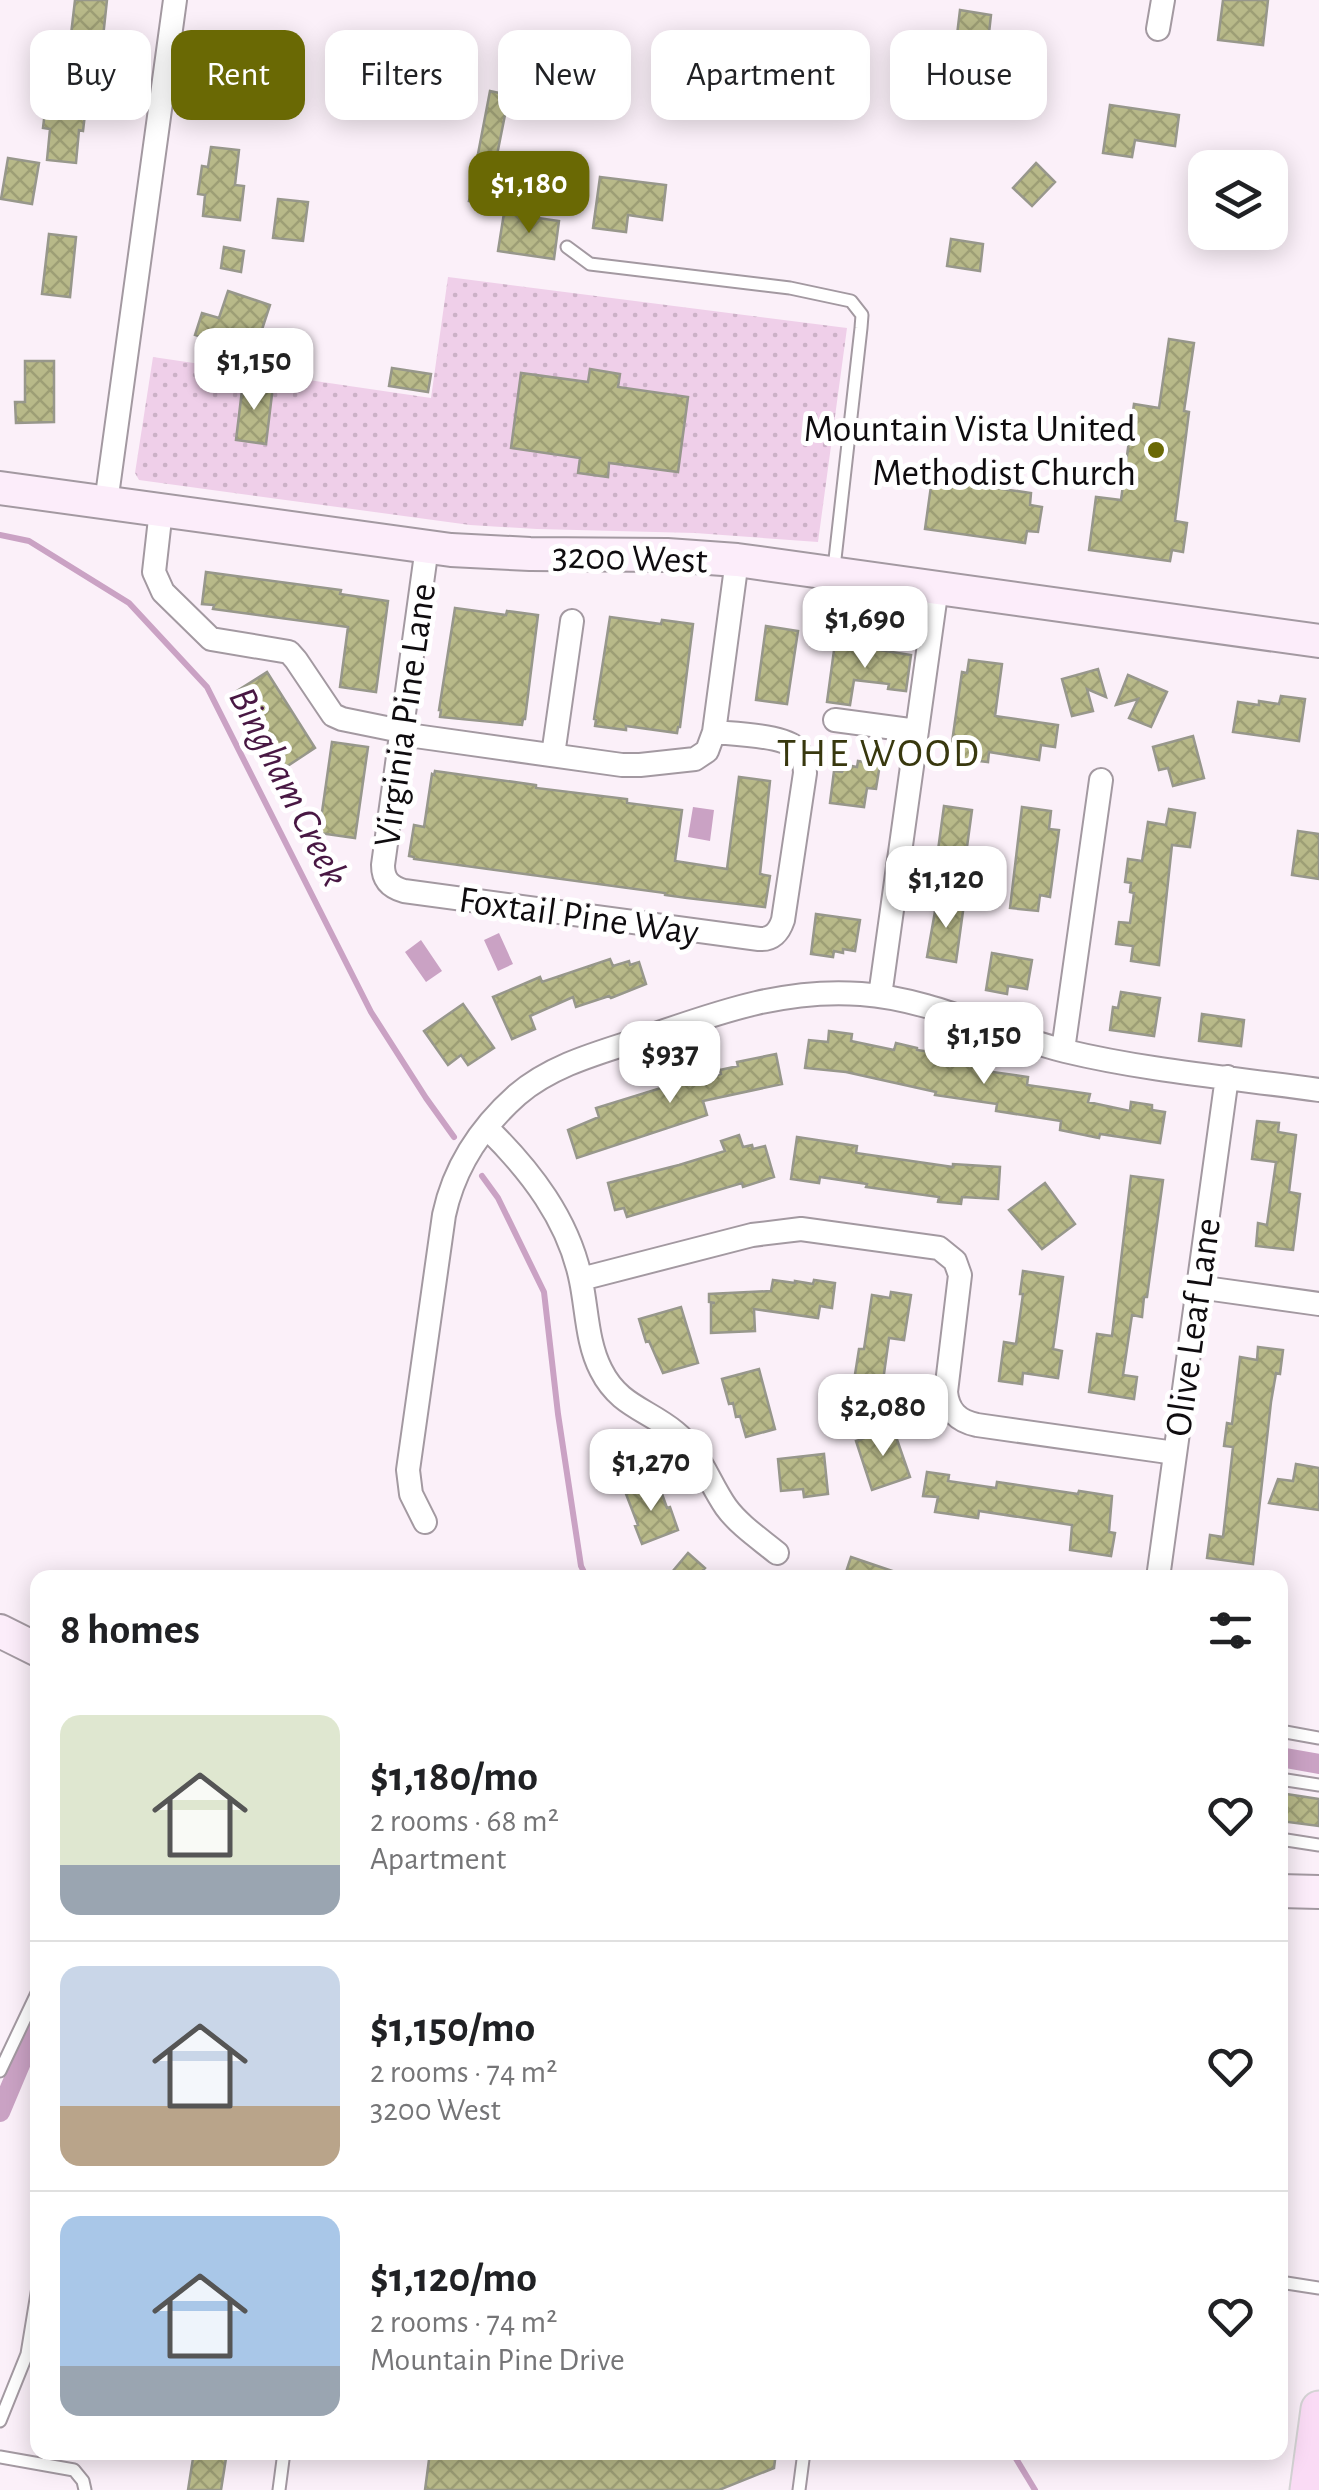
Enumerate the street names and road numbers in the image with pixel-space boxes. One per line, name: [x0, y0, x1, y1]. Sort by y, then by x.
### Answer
street label: 3200 West: [552, 537, 708, 581]
street label: Virginia Pine Lane: [369, 581, 443, 849]
street label: Foxtail Pine Way: [456, 881, 701, 953]
street label: Olive Leaf Lane: [1160, 1216, 1228, 1439]

